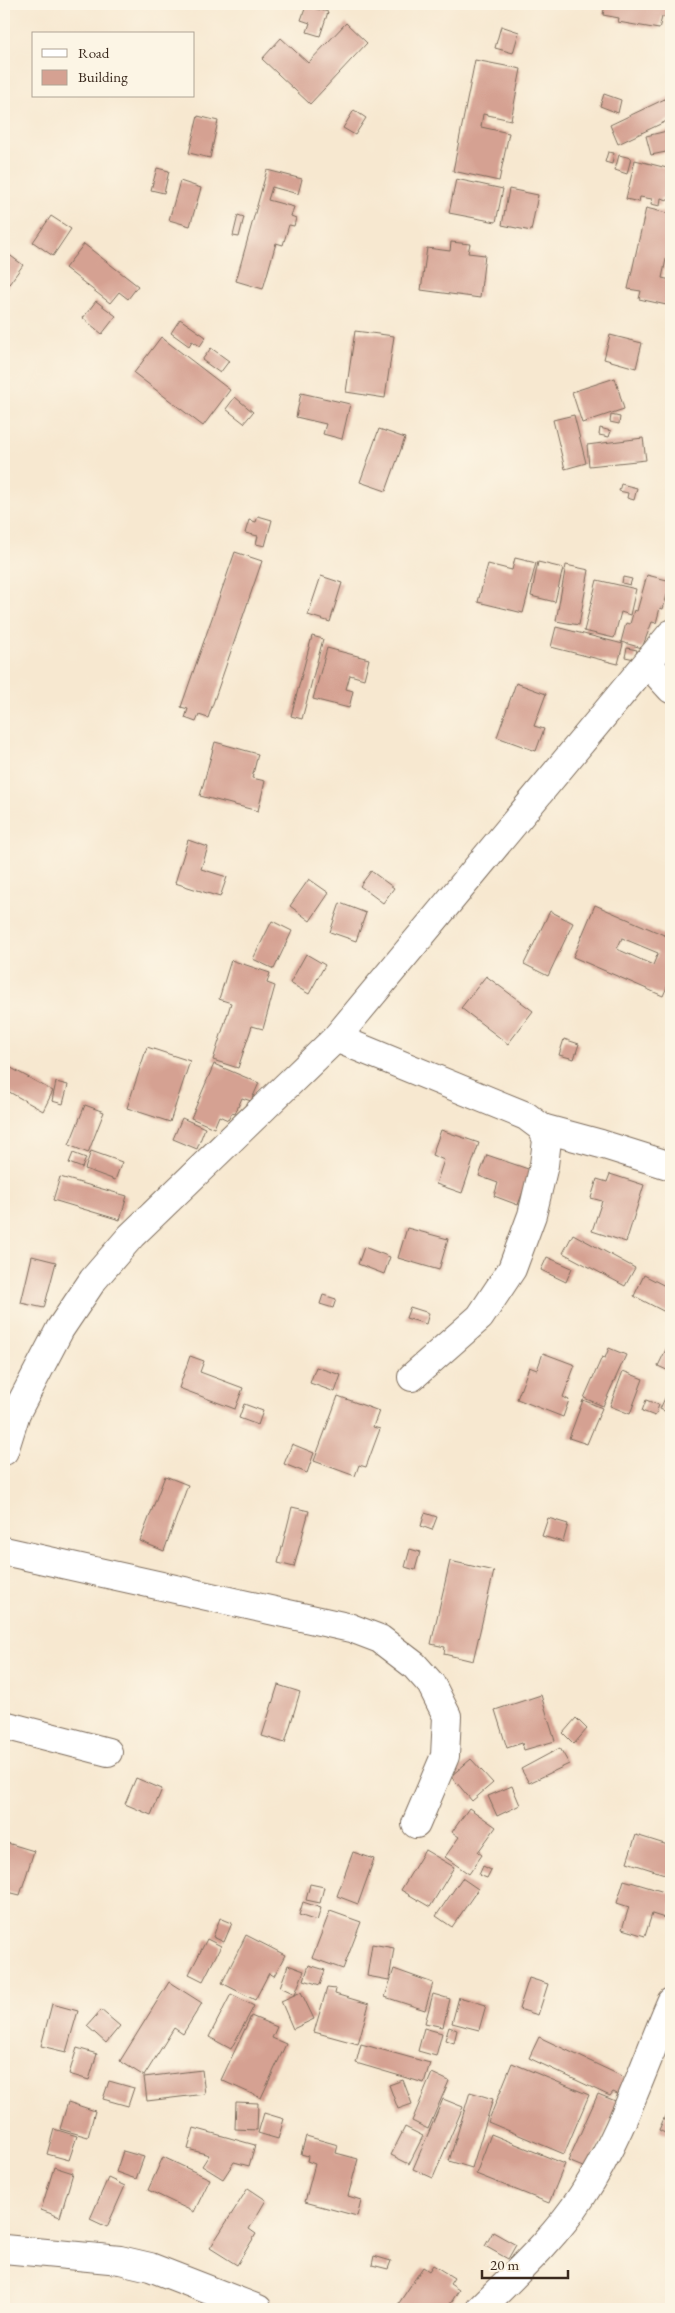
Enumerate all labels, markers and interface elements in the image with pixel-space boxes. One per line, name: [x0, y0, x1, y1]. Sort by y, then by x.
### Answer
legend: [32, 32, 195, 98]
text: Road: [78, 43, 110, 62]
text: Building: [78, 67, 128, 86]
scale bar: [482, 2248, 569, 2280]
text: 20 m: [490, 2255, 519, 2274]

